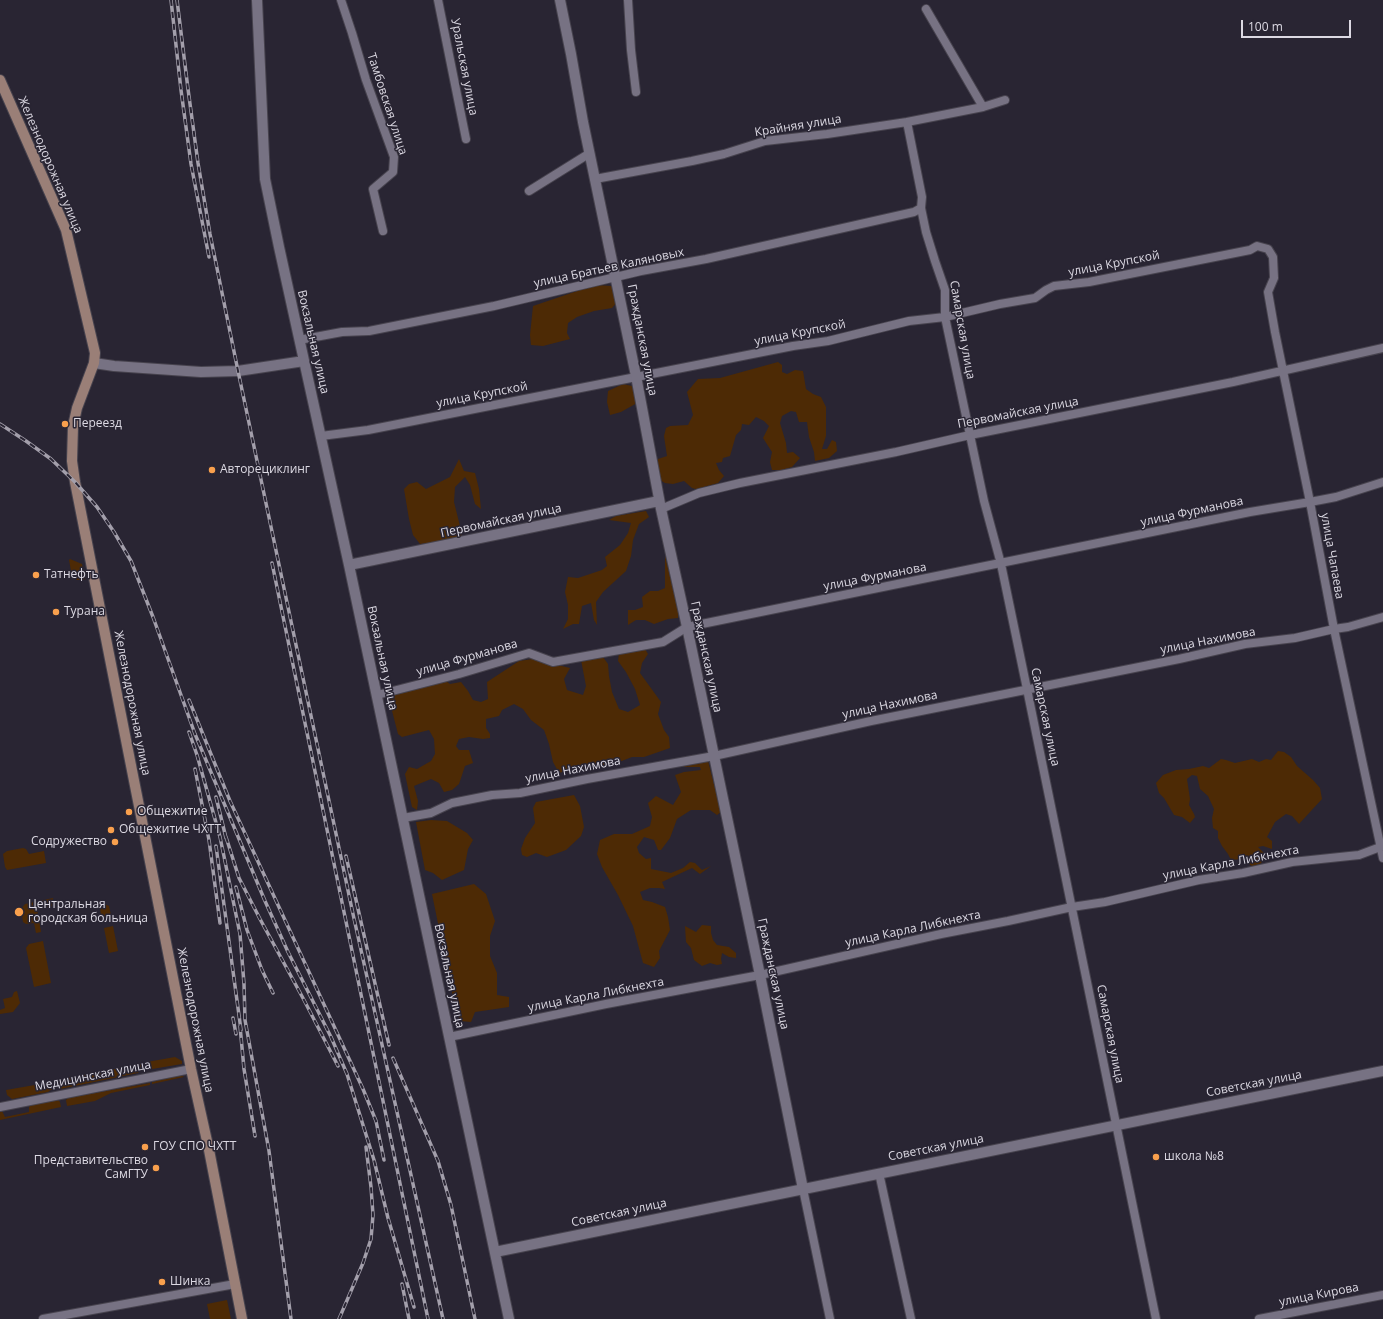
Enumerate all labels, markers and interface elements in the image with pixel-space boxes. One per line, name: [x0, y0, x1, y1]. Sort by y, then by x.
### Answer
scale bar: [1243, 12, 1353, 38]
street label: Уральская улица: [448, 17, 480, 117]
text: 100 m: [1248, 18, 1283, 35]
street label: Тамбовская улица: [364, 51, 410, 157]
street label: Железнодорожная улица: [15, 94, 85, 236]
street label: Крайняя улица: [754, 112, 842, 140]
street label: улица Братьев Каляновых: [533, 245, 685, 291]
street label: улица Крупской: [1067, 248, 1161, 280]
street label: Самарская улица: [946, 279, 978, 381]
street label: Гражданская улица: [624, 283, 660, 397]
street label: Вокзальная улица: [294, 289, 332, 395]
street label: улица Крупской: [753, 317, 847, 349]
street label: улица Крупской: [435, 379, 529, 411]
street label: Первомайская улица: [956, 394, 1080, 432]
place label: Переезд: [73, 417, 122, 431]
marker: Переезд: [60, 419, 70, 429]
place label: Авторециклинг: [220, 463, 310, 477]
marker: Авторециклинг: [207, 465, 217, 475]
street label: улица Фурманова: [1139, 494, 1245, 530]
street label: Первомайская улица: [439, 501, 563, 541]
street label: улица Чапаева: [1317, 512, 1347, 600]
street label: улица Фурманова: [822, 560, 928, 594]
place label: Татнефть: [44, 568, 99, 582]
marker: Татнефть: [31, 570, 41, 580]
street label: Гражданская улица: [687, 600, 725, 714]
place label: Турана: [64, 605, 105, 619]
street label: Вокзальная улица: [364, 605, 400, 711]
marker: Турана: [51, 607, 61, 617]
street label: улица Нахимова: [1159, 625, 1257, 657]
street label: Железнодорожная улица: [111, 629, 153, 777]
street label: улица Фурманова: [415, 637, 519, 679]
street label: Самарская улица: [1028, 667, 1062, 767]
street label: улица Нахимова: [841, 688, 939, 722]
street label: улица Нахимова: [524, 754, 622, 786]
place label: Общежитие: [137, 805, 207, 819]
marker: Общежитие: [124, 807, 134, 817]
place label: Общежитие ЧХТТ: [119, 823, 221, 837]
marker: Общежитие ЧХТТ: [106, 825, 116, 835]
place label: Содружество: [31, 835, 107, 849]
marker: Содружество: [110, 837, 120, 847]
street label: улица Карла Либкнехта: [1162, 843, 1300, 883]
place label: Центральная городская больница: [28, 898, 148, 926]
marker: Центральная городская больница: [13, 906, 25, 918]
street label: улица Карла Либкнехта: [844, 908, 982, 950]
street label: Гражданская улица: [754, 917, 792, 1031]
street label: Вокзальная улица: [431, 923, 467, 1029]
street label: Железнодорожная улица: [174, 946, 216, 1094]
street label: улица Карла Либкнехта: [527, 975, 665, 1015]
street label: Самарская улица: [1093, 983, 1127, 1085]
street label: Медицинская улица: [34, 1058, 152, 1094]
street label: Советская улица: [1205, 1068, 1303, 1100]
street label: Советская улица: [887, 1132, 985, 1164]
place label: ГОУ СПО ЧХТТ: [153, 1140, 236, 1154]
marker: ГОУ СПО ЧХТТ: [140, 1142, 150, 1152]
place label: школа №8: [1164, 1150, 1224, 1164]
marker: школа №8: [1151, 1152, 1161, 1162]
place label: Представительство СамГТУ: [34, 1154, 148, 1182]
marker: Представительство СамГТУ: [151, 1163, 161, 1173]
street label: Советская улица: [570, 1196, 668, 1230]
place label: Шинка: [170, 1275, 210, 1289]
marker: Шинка: [157, 1277, 167, 1287]
street label: улица Кирова: [1278, 1280, 1360, 1310]

